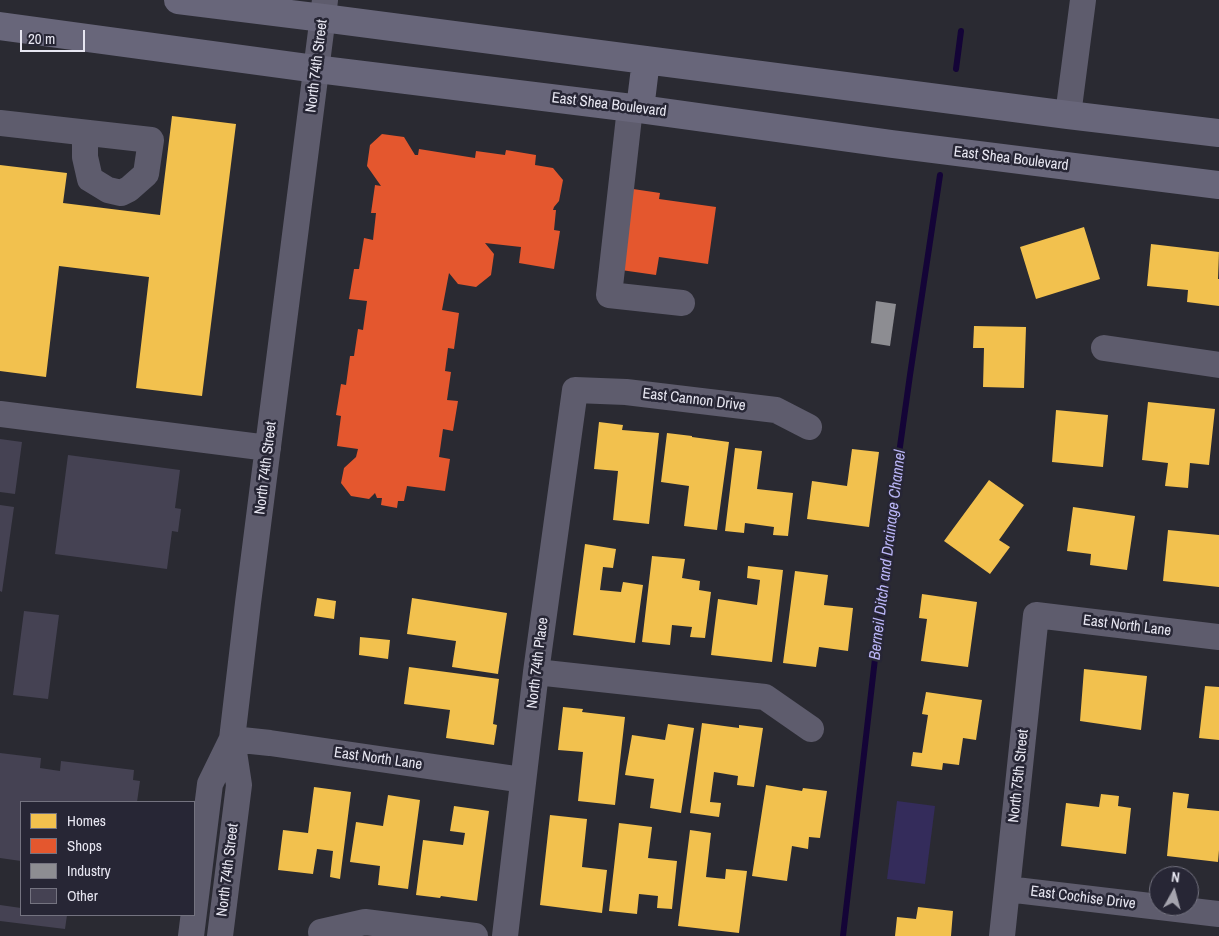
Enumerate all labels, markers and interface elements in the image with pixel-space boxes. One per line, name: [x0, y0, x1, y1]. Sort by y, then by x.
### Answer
street label: North 74th Street: [302, 18, 332, 114]
scale bar: [22, 20, 88, 52]
text: 20 m: [28, 28, 55, 49]
street label: East Shea Boulevard: [551, 89, 667, 121]
street label: East Shea Boulevard: [953, 143, 1069, 175]
street label: East Cannon Drive: [641, 385, 747, 415]
street label: North 74th Street: [251, 420, 281, 516]
water label: Berneil Ditch and Drainage Channel: [866, 449, 910, 661]
street label: East North Lane: [1082, 612, 1172, 640]
street label: North 74th Place: [523, 616, 553, 710]
street label: North 75th Street: [1005, 728, 1033, 824]
street label: East North Lane: [333, 744, 423, 774]
legend: [20, 801, 195, 916]
text: Homes: [67, 810, 106, 831]
street label: North 74th Street: [213, 822, 243, 918]
text: Shops: [67, 835, 102, 856]
text: Industry: [67, 860, 111, 881]
north arrow: [1149, 866, 1199, 916]
text: N: [1170, 868, 1181, 887]
street label: East Cochise Drive: [1029, 883, 1137, 913]
text: Other: [67, 885, 98, 906]

